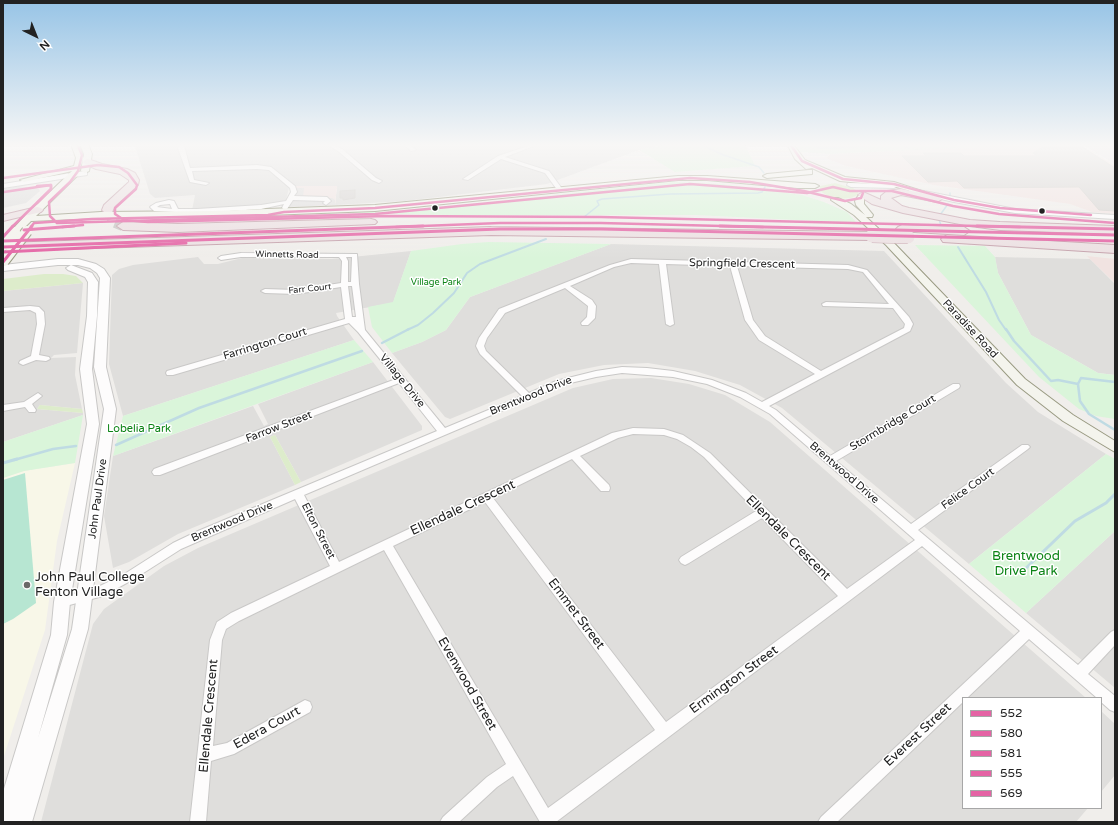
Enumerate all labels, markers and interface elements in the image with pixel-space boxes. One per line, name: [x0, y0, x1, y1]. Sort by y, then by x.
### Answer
north arrow: [16, 16, 56, 56]
text: N: [37, 37, 52, 53]
unlabelled marker: [430, 203, 440, 213]
unlabelled marker: [1037, 206, 1047, 216]
street label: Winnetts Road: [255, 249, 319, 261]
street label: Springfield Crescent: [689, 256, 795, 272]
park label: Village Park: [411, 278, 461, 288]
street label: Farr Court: [288, 281, 332, 297]
street label: Paradise Road: [939, 297, 1001, 361]
street label: Farrington Court: [222, 325, 308, 363]
street label: Village Drive: [376, 352, 428, 410]
street label: Brentwood Drive: [488, 374, 574, 418]
street label: Stormbridge Court: [848, 392, 938, 454]
street label: Farrow Street: [244, 408, 314, 446]
park label: Lobelia Park: [107, 422, 171, 436]
street label: Brentwood Drive: [807, 439, 881, 507]
street label: John Paul Drive: [86, 458, 110, 540]
street label: Felice Court: [939, 465, 997, 513]
street label: Ellendale Crescent: [408, 477, 518, 539]
street label: Ellendale Crescent: [742, 492, 834, 584]
street label: Brentwood Drive: [189, 499, 275, 545]
street label: Elton Street: [298, 501, 338, 561]
park label: Brentwood Drive Park: [992, 549, 1060, 580]
place label: John Paul College Fenton Village: [35, 570, 144, 601]
street label: Emmet Street: [544, 575, 608, 653]
marker: John Paul College Fenton Village: [22, 580, 32, 590]
street label: Evenwood Street: [434, 635, 500, 733]
street label: Ermington Street: [687, 643, 781, 717]
street label: Ellendale Crescent: [196, 659, 222, 773]
legend: [962, 697, 1102, 809]
street label: Everest Street: [881, 700, 955, 770]
street label: Edera Court: [231, 703, 303, 753]
text: 552: [1000, 706, 1023, 720]
text: 580: [1000, 726, 1023, 740]
text: 581: [1000, 746, 1023, 760]
text: 555: [1000, 766, 1023, 780]
text: 569: [1000, 786, 1023, 800]

